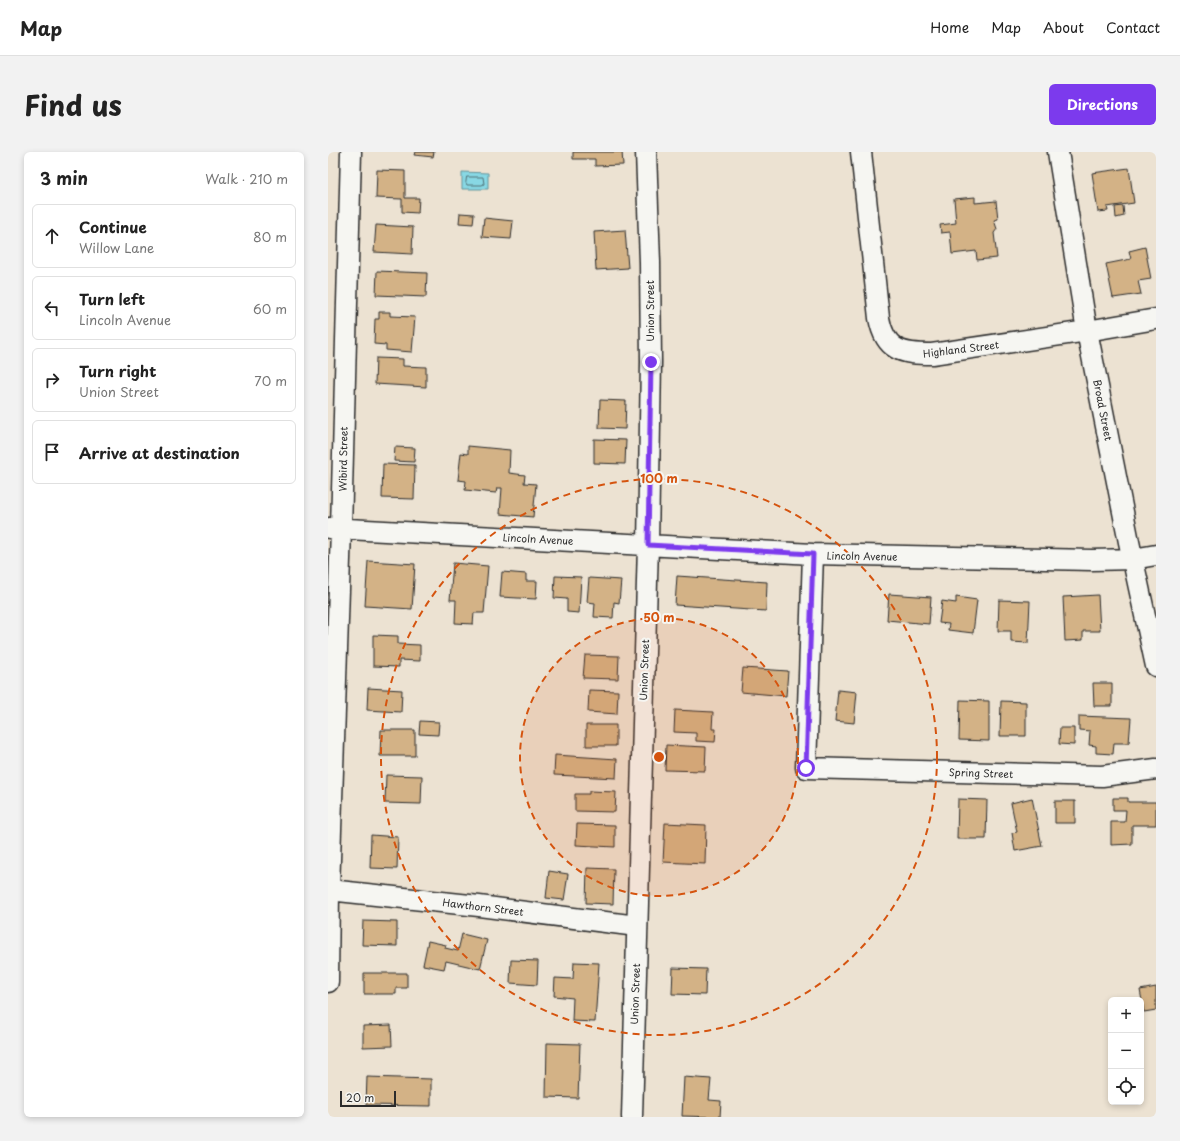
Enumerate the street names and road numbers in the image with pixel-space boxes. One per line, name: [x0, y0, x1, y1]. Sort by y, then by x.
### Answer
street label: Union Street: [642, 280, 657, 342]
street label: Highland Street: [922, 336, 1000, 361]
street label: Broad Street: [1090, 378, 1117, 442]
street label: Wibird Street: [334, 426, 351, 492]
street label: Lincoln Avenue: [502, 529, 574, 548]
street label: Lincoln Avenue: [826, 547, 898, 564]
street label: Union Street: [635, 639, 652, 701]
street label: Spring Street: [949, 764, 1013, 781]
street label: Hawthorn Street: [442, 894, 524, 919]
street label: Union Street: [626, 963, 643, 1025]

